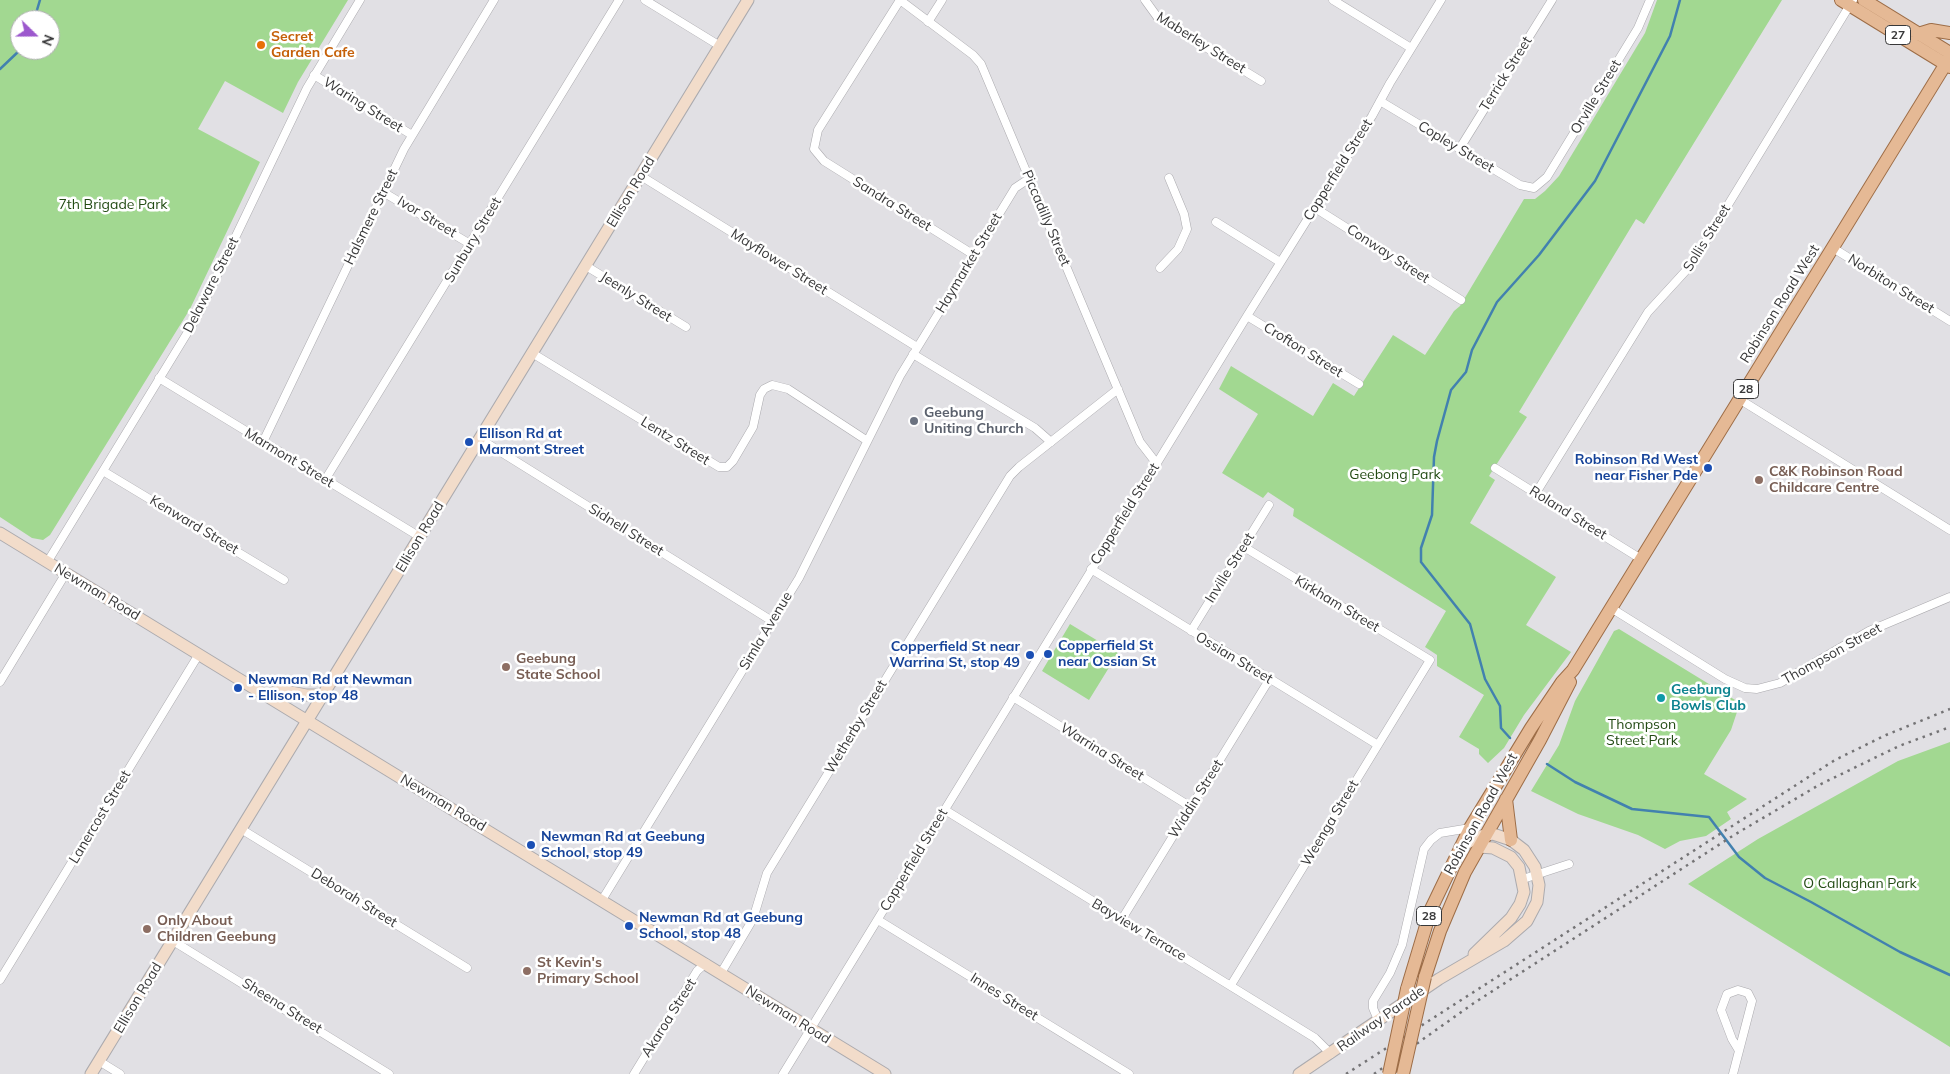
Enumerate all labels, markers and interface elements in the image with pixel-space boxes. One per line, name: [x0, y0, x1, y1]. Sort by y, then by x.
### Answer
street label: Maberley Street: [1153, 9, 1249, 77]
north arrow: [10, 10, 60, 60]
road number: 27: [1886, 26, 1910, 44]
place label: Secret Garden Cafe: [271, 29, 355, 62]
text: N: [38, 32, 58, 49]
street label: Terrick Street: [1476, 34, 1536, 114]
marker: Secret Garden Cafe: [255, 39, 267, 51]
street label: Orville Street: [1567, 57, 1625, 137]
street label: Waring Street: [320, 74, 406, 136]
street label: Copperfield Street: [1300, 116, 1376, 224]
street label: Copley Street: [1415, 118, 1497, 176]
street label: Ellison Road: [603, 154, 659, 230]
street label: Halsmere Street: [341, 166, 401, 268]
street label: Piccadilly Street: [1018, 167, 1074, 269]
street label: Sandra Street: [850, 173, 934, 235]
street label: Ivor Street: [394, 193, 460, 241]
street label: Sunbury Street: [441, 194, 505, 286]
park label: 7th Brigade Park: [58, 197, 168, 213]
street label: Sollis Street: [1680, 201, 1734, 275]
street label: Haymarket Street: [932, 210, 1006, 316]
street label: Conway Street: [1343, 221, 1433, 287]
street label: Mayflower Street: [728, 225, 830, 299]
street label: Delaware Street: [180, 234, 242, 336]
street label: Robinson Road West: [1737, 242, 1823, 366]
street label: Norbiton Street: [1845, 251, 1937, 317]
street label: Jeenly Street: [597, 268, 675, 326]
street label: Crofton Street: [1260, 319, 1346, 381]
road number: 28: [1734, 379, 1758, 398]
place label: Geebung Uniting Church: [924, 405, 1024, 438]
street label: Lentz Street: [638, 413, 712, 469]
marker: Geebung Uniting Church: [908, 415, 920, 427]
street label: Marmont Street: [241, 425, 337, 491]
place label: Ellison Rd at Marmont Street: [479, 426, 584, 458]
marker: Ellison Rd at Marmont Street: [463, 436, 475, 448]
place label: Robinson Rd West near Fisher Pde: [1575, 452, 1698, 484]
street label: Copperfield Street: [1087, 460, 1163, 568]
marker: Robinson Rd West near Fisher Pde: [1702, 462, 1714, 474]
place label: C&K Robinson Road Childcare Centre: [1769, 464, 1903, 497]
park label: Geebong Park: [1349, 467, 1441, 483]
marker: C&K Robinson Road Childcare Centre: [1753, 474, 1765, 486]
street label: Roland Street: [1526, 482, 1610, 544]
street label: Kenward Street: [147, 492, 241, 558]
street label: Ellison Road: [392, 499, 448, 575]
street label: Sidnell Street: [585, 500, 667, 560]
street label: Inville Street: [1202, 530, 1258, 606]
street label: Newman Road: [51, 560, 143, 624]
street label: Kirkham Street: [1292, 572, 1382, 636]
street label: Simla Avenue: [736, 589, 796, 673]
street label: Thompson Street: [1779, 620, 1885, 688]
street label: Ossian Street: [1192, 628, 1276, 688]
place label: Copperfield St near Ossian St: [1058, 638, 1156, 670]
place label: Copperfield St near Warrina St, stop 49: [889, 639, 1020, 672]
marker: Copperfield St near Ossian St: [1042, 648, 1054, 660]
marker: Copperfield St near Warrina St, stop 49: [1024, 649, 1036, 661]
place label: Geebung State School: [516, 651, 600, 684]
marker: Geebung State School: [500, 661, 512, 673]
place label: Newman Rd at Newman - Ellison, stop 48: [248, 672, 412, 704]
street label: Wetherby Street: [821, 677, 891, 777]
marker: Newman Rd at Newman - Ellison, stop 48: [232, 682, 244, 694]
place label: Geebung Bowls Club: [1671, 682, 1746, 714]
marker: Geebung Bowls Club: [1655, 692, 1667, 704]
park label: Thompson Street Park: [1606, 717, 1678, 750]
street label: Warrina Street: [1057, 720, 1147, 784]
street label: Robinson Road West: [1441, 750, 1521, 878]
street label: Widdin Street: [1165, 757, 1227, 841]
street label: Lanercost Street: [66, 767, 134, 867]
street label: Newman Road: [397, 771, 489, 835]
street label: Weenga Street: [1298, 777, 1362, 869]
street label: Copperfield Street: [877, 806, 951, 914]
place label: Newman Rd at Geebung School, stop 49: [541, 829, 705, 862]
marker: Newman Rd at Geebung School, stop 49: [525, 839, 537, 851]
street label: Deborah Street: [308, 865, 400, 931]
park label: O Callaghan Park: [1803, 876, 1917, 892]
street label: Bayview Terrace: [1089, 895, 1189, 965]
road number: 28: [1416, 906, 1442, 926]
place label: Newman Rd at Geebung School, stop 48: [639, 910, 803, 942]
place label: Only About Children Geebung: [157, 913, 276, 946]
marker: Newman Rd at Geebung School, stop 48: [623, 920, 635, 932]
marker: Only About Children Geebung: [141, 923, 153, 935]
place label: St Kevin's Primary School: [537, 955, 639, 988]
street label: Ellison Road: [110, 960, 166, 1036]
marker: St Kevin's Primary School: [521, 965, 533, 977]
street label: Innes Street: [967, 969, 1041, 1025]
street label: Sheena Street: [239, 975, 325, 1037]
street label: Akaroa Street: [638, 976, 700, 1060]
street label: Newman Road: [742, 982, 834, 1048]
street label: Railway Parade: [1334, 983, 1428, 1055]

